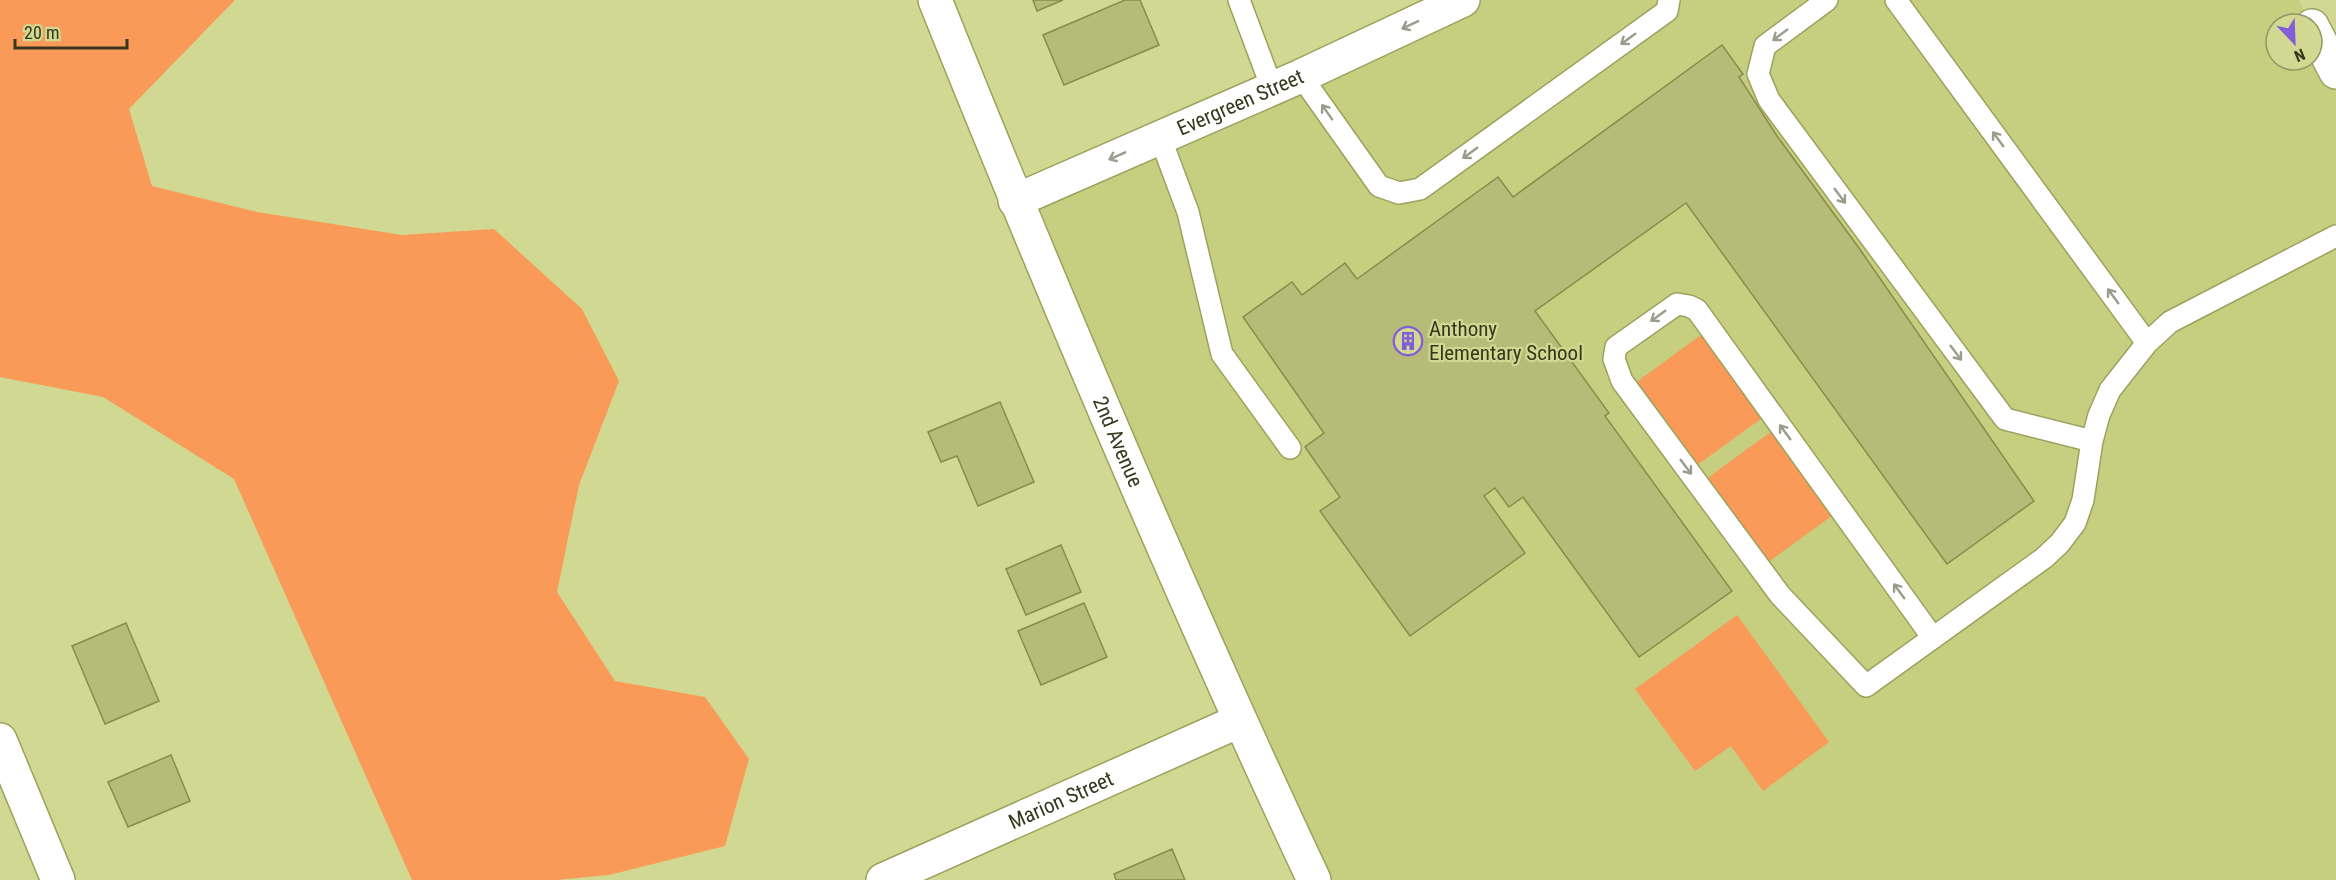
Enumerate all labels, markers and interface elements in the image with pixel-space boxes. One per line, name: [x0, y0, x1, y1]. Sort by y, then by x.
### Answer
scale bar: [15, 12, 128, 50]
north arrow: [2264, 12, 2324, 72]
one-way arrow: [1402, 19, 1420, 31]
text: 20 m: [24, 22, 59, 43]
one-way arrow: [1773, 29, 1789, 41]
one-way arrow: [1621, 32, 1637, 45]
text: N: [2291, 45, 2308, 66]
street label: Evergreen Street: [1173, 64, 1307, 141]
one-way arrow: [1320, 104, 1333, 120]
one-way arrow: [1991, 131, 2004, 147]
one-way arrow: [1462, 147, 1478, 159]
one-way arrow: [1109, 151, 1127, 162]
one-way arrow: [1834, 187, 1846, 203]
one-way arrow: [2106, 289, 2119, 305]
one-way arrow: [1650, 310, 1666, 323]
place label: Anthony Elementary School: [1429, 317, 1583, 365]
building icon: Anthony Elementary School: [1392, 325, 1424, 357]
one-way arrow: [1950, 344, 1963, 360]
street label: 2nd Avenue: [1088, 393, 1148, 491]
one-way arrow: [1779, 425, 1792, 441]
one-way arrow: [1679, 459, 1692, 475]
one-way arrow: [1893, 583, 1905, 599]
street label: Marion Street: [1005, 767, 1117, 834]

